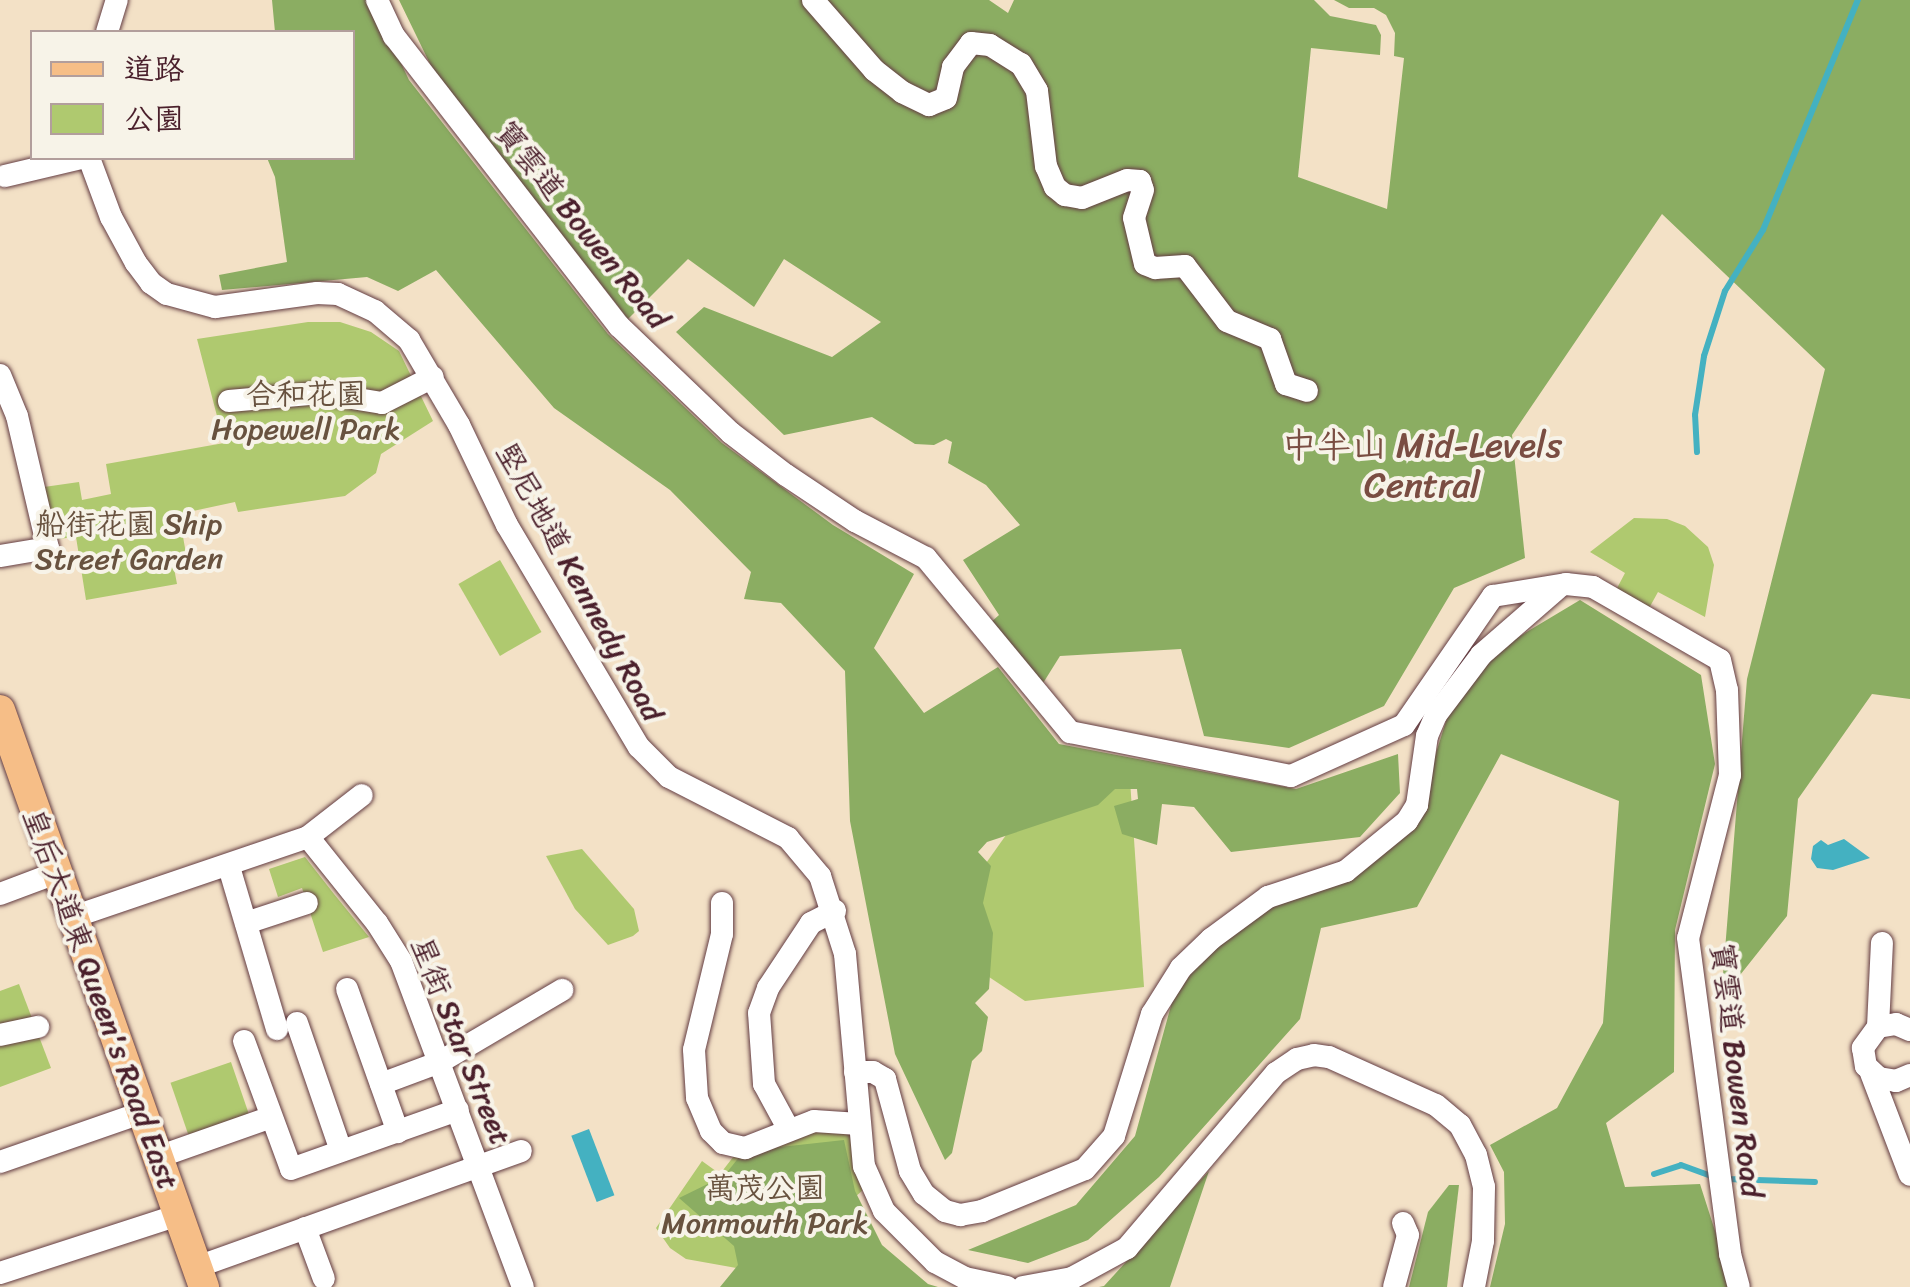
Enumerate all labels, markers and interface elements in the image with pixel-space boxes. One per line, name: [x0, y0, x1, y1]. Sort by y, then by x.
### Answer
legend: [30, 30, 355, 160]
text: 道路: [124, 42, 184, 96]
text: 公園: [124, 92, 184, 146]
street label: 寶雲道 Bowen Road: [487, 114, 677, 336]
park label: 合和花園 Hopewell Park: [211, 376, 401, 446]
district label: 中半山 Mid-Levels Central: [1282, 424, 1562, 506]
street label: 堅尼地道 Kennedy Road: [488, 437, 672, 727]
park label: 船街花園 Ship Street Garden: [35, 506, 223, 576]
street label: 皇后大道東 Queen's Road East: [15, 804, 187, 1194]
street label: 星街 Star Street: [403, 931, 519, 1151]
street label: 寶雲道 Bowen Road: [1704, 941, 1770, 1199]
park label: 萬茂公園 Monmouth Park: [661, 1170, 869, 1240]

